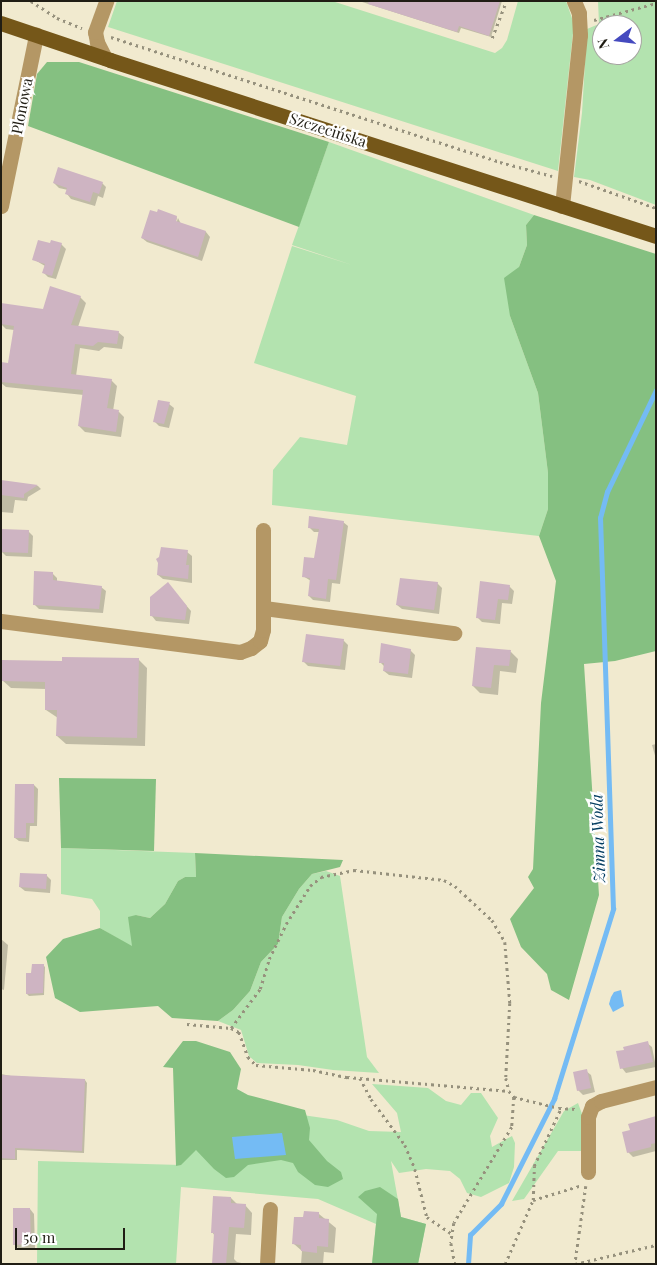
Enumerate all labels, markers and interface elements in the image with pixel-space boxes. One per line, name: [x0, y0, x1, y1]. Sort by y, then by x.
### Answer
north arrow: [592, 15, 642, 65]
text: N: [593, 36, 613, 51]
street label: Plonowa: [8, 76, 36, 136]
street label: Szczecińska: [287, 109, 369, 151]
water label: Zimna Woda: [587, 793, 609, 883]
scale bar: [18, 1218, 128, 1250]
text: 50 m: [23, 1227, 55, 1247]

